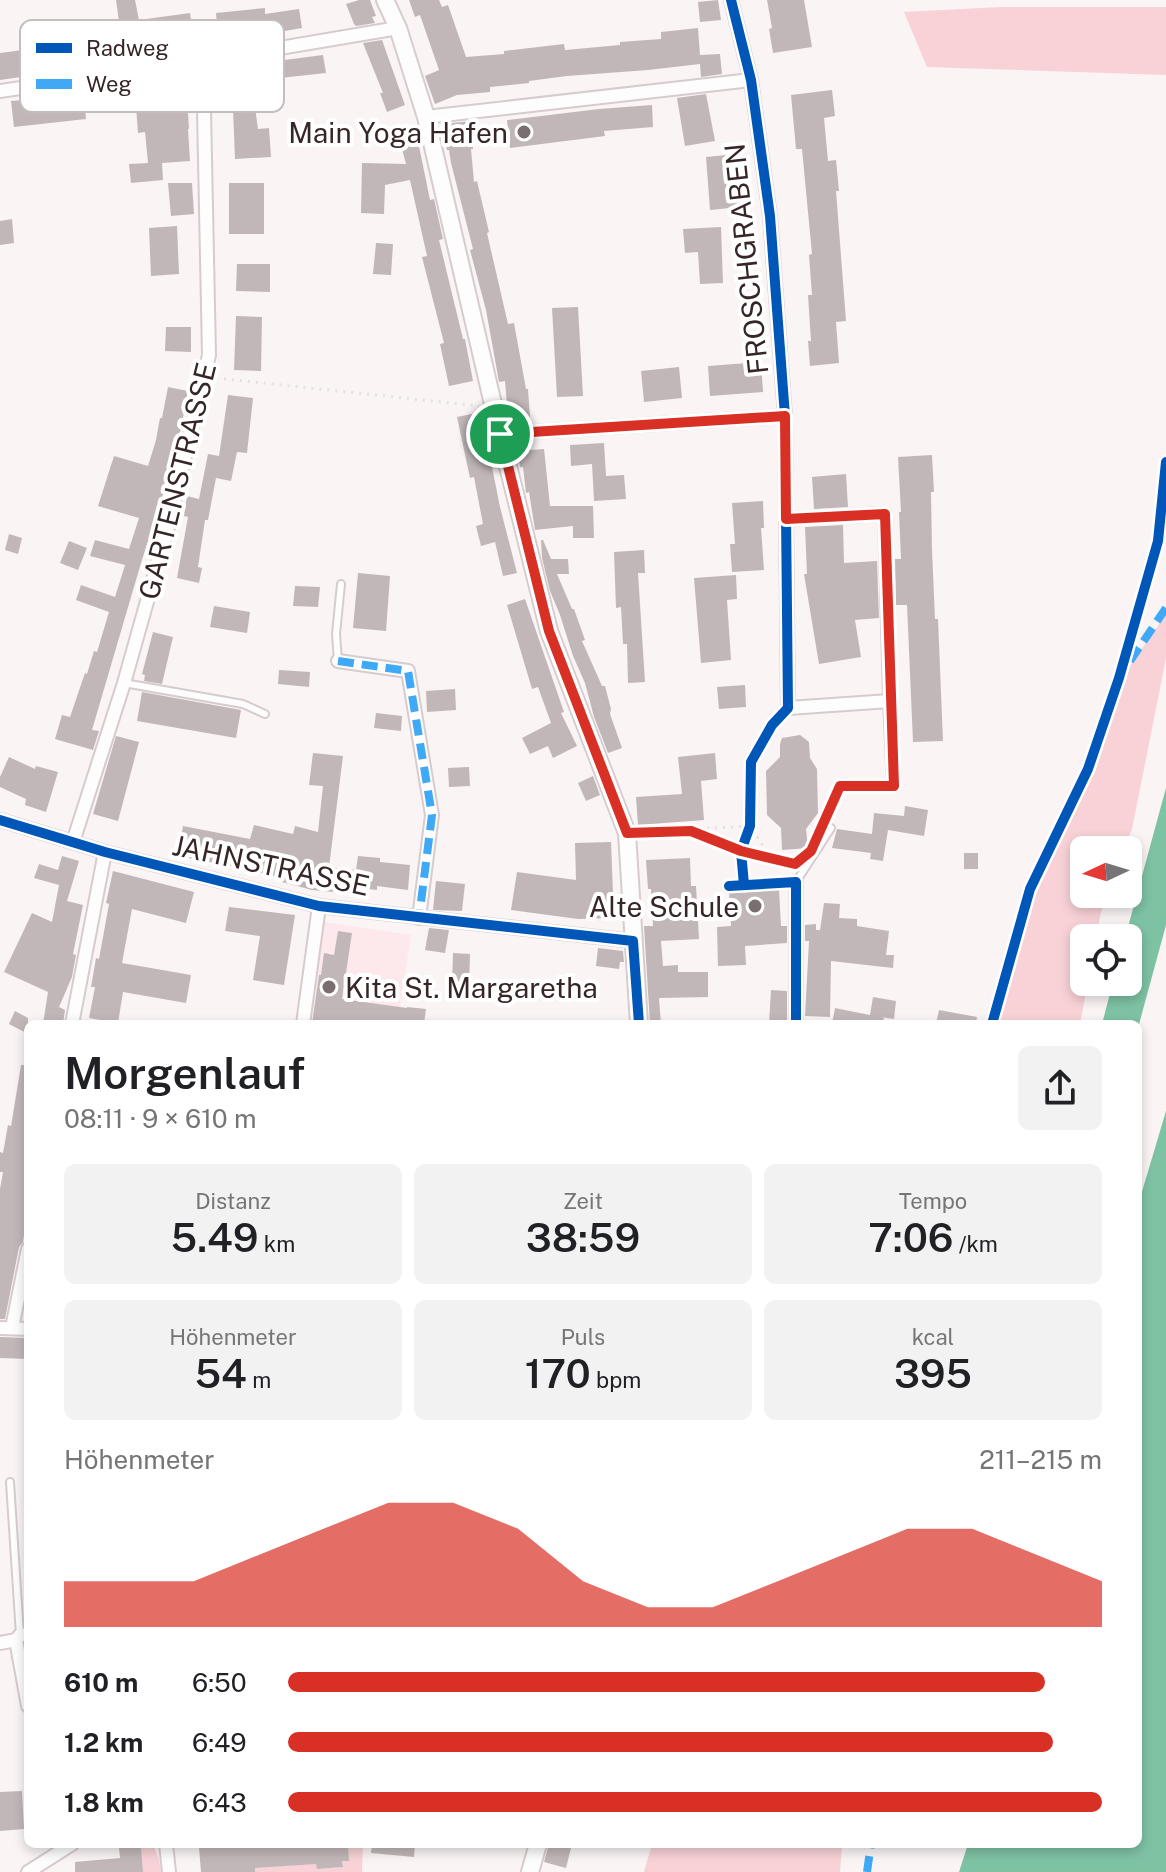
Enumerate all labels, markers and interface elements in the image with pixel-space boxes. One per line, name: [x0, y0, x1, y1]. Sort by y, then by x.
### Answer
legend: [20, 20, 284, 112]
text: Radweg: [86, 35, 169, 61]
text: Weg: [86, 71, 132, 97]
place label: Main Yoga Hafen: [288, 116, 508, 149]
marker: Main Yoga Hafen: [515, 123, 533, 141]
street label: FROSCHGRABEN: [717, 142, 775, 376]
street label: GARTENSTRASSE: [132, 359, 222, 603]
pin: [466, 400, 534, 468]
icon: arrive: [478, 412, 522, 456]
street label: JAHNSTRASSE: [169, 828, 373, 902]
north arrow: [1070, 836, 1142, 908]
map controls: [1070, 836, 1142, 996]
place label: Alte Schule: [589, 890, 739, 923]
marker: Alte Schule: [746, 897, 764, 915]
button: locate: [1070, 924, 1142, 996]
place label: Kita St. Margaretha: [345, 971, 598, 1004]
marker: Kita St. Margaretha: [320, 978, 338, 996]
button: share: [1018, 1046, 1102, 1130]
text: Morgenlauf: [64, 1047, 305, 1099]
text: 08:11 · 9 × 610 m: [64, 1103, 256, 1134]
text: Distanz: [195, 1188, 271, 1214]
text: Zeit: [563, 1188, 603, 1214]
text: Tempo: [899, 1188, 967, 1214]
text: 5.49: [171, 1214, 258, 1261]
text: 38:59: [526, 1214, 640, 1261]
text: 7:06: [868, 1214, 953, 1261]
text: km: [258, 1231, 295, 1257]
text: /km: [953, 1231, 998, 1257]
text: Höhenmeter: [169, 1324, 297, 1350]
text: Puls: [561, 1324, 605, 1350]
text: kcal: [912, 1324, 954, 1350]
text: 54: [195, 1350, 247, 1397]
text: 170: [525, 1350, 591, 1397]
text: 395: [894, 1350, 972, 1397]
text: m: [247, 1367, 271, 1393]
text: bpm: [591, 1367, 641, 1393]
text: Höhenmeter: [64, 1444, 214, 1475]
text: 211–215 m: [979, 1444, 1102, 1475]
text: 610 m: [64, 1667, 138, 1698]
text: 6:50: [192, 1667, 247, 1698]
text: 1.2 km: [64, 1727, 143, 1758]
text: 6:49: [192, 1727, 246, 1758]
text: 1.8 km: [64, 1787, 144, 1818]
text: 6:43: [192, 1787, 247, 1818]

